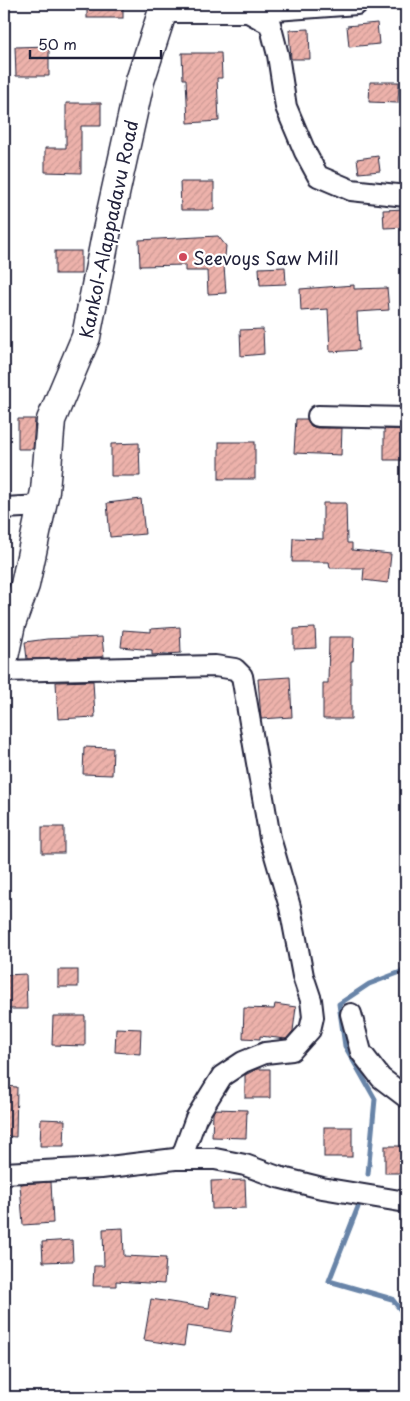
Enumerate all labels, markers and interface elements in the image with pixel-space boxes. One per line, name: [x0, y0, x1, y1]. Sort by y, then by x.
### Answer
scale bar: [30, 28, 161, 60]
text: 50 m: [38, 32, 77, 55]
street label: Kankol-Alappadavu Road: [72, 117, 144, 341]
place label: Seevoys Saw Mill: [193, 244, 339, 271]
marker: Seevoys Saw Mill: [177, 251, 189, 263]

